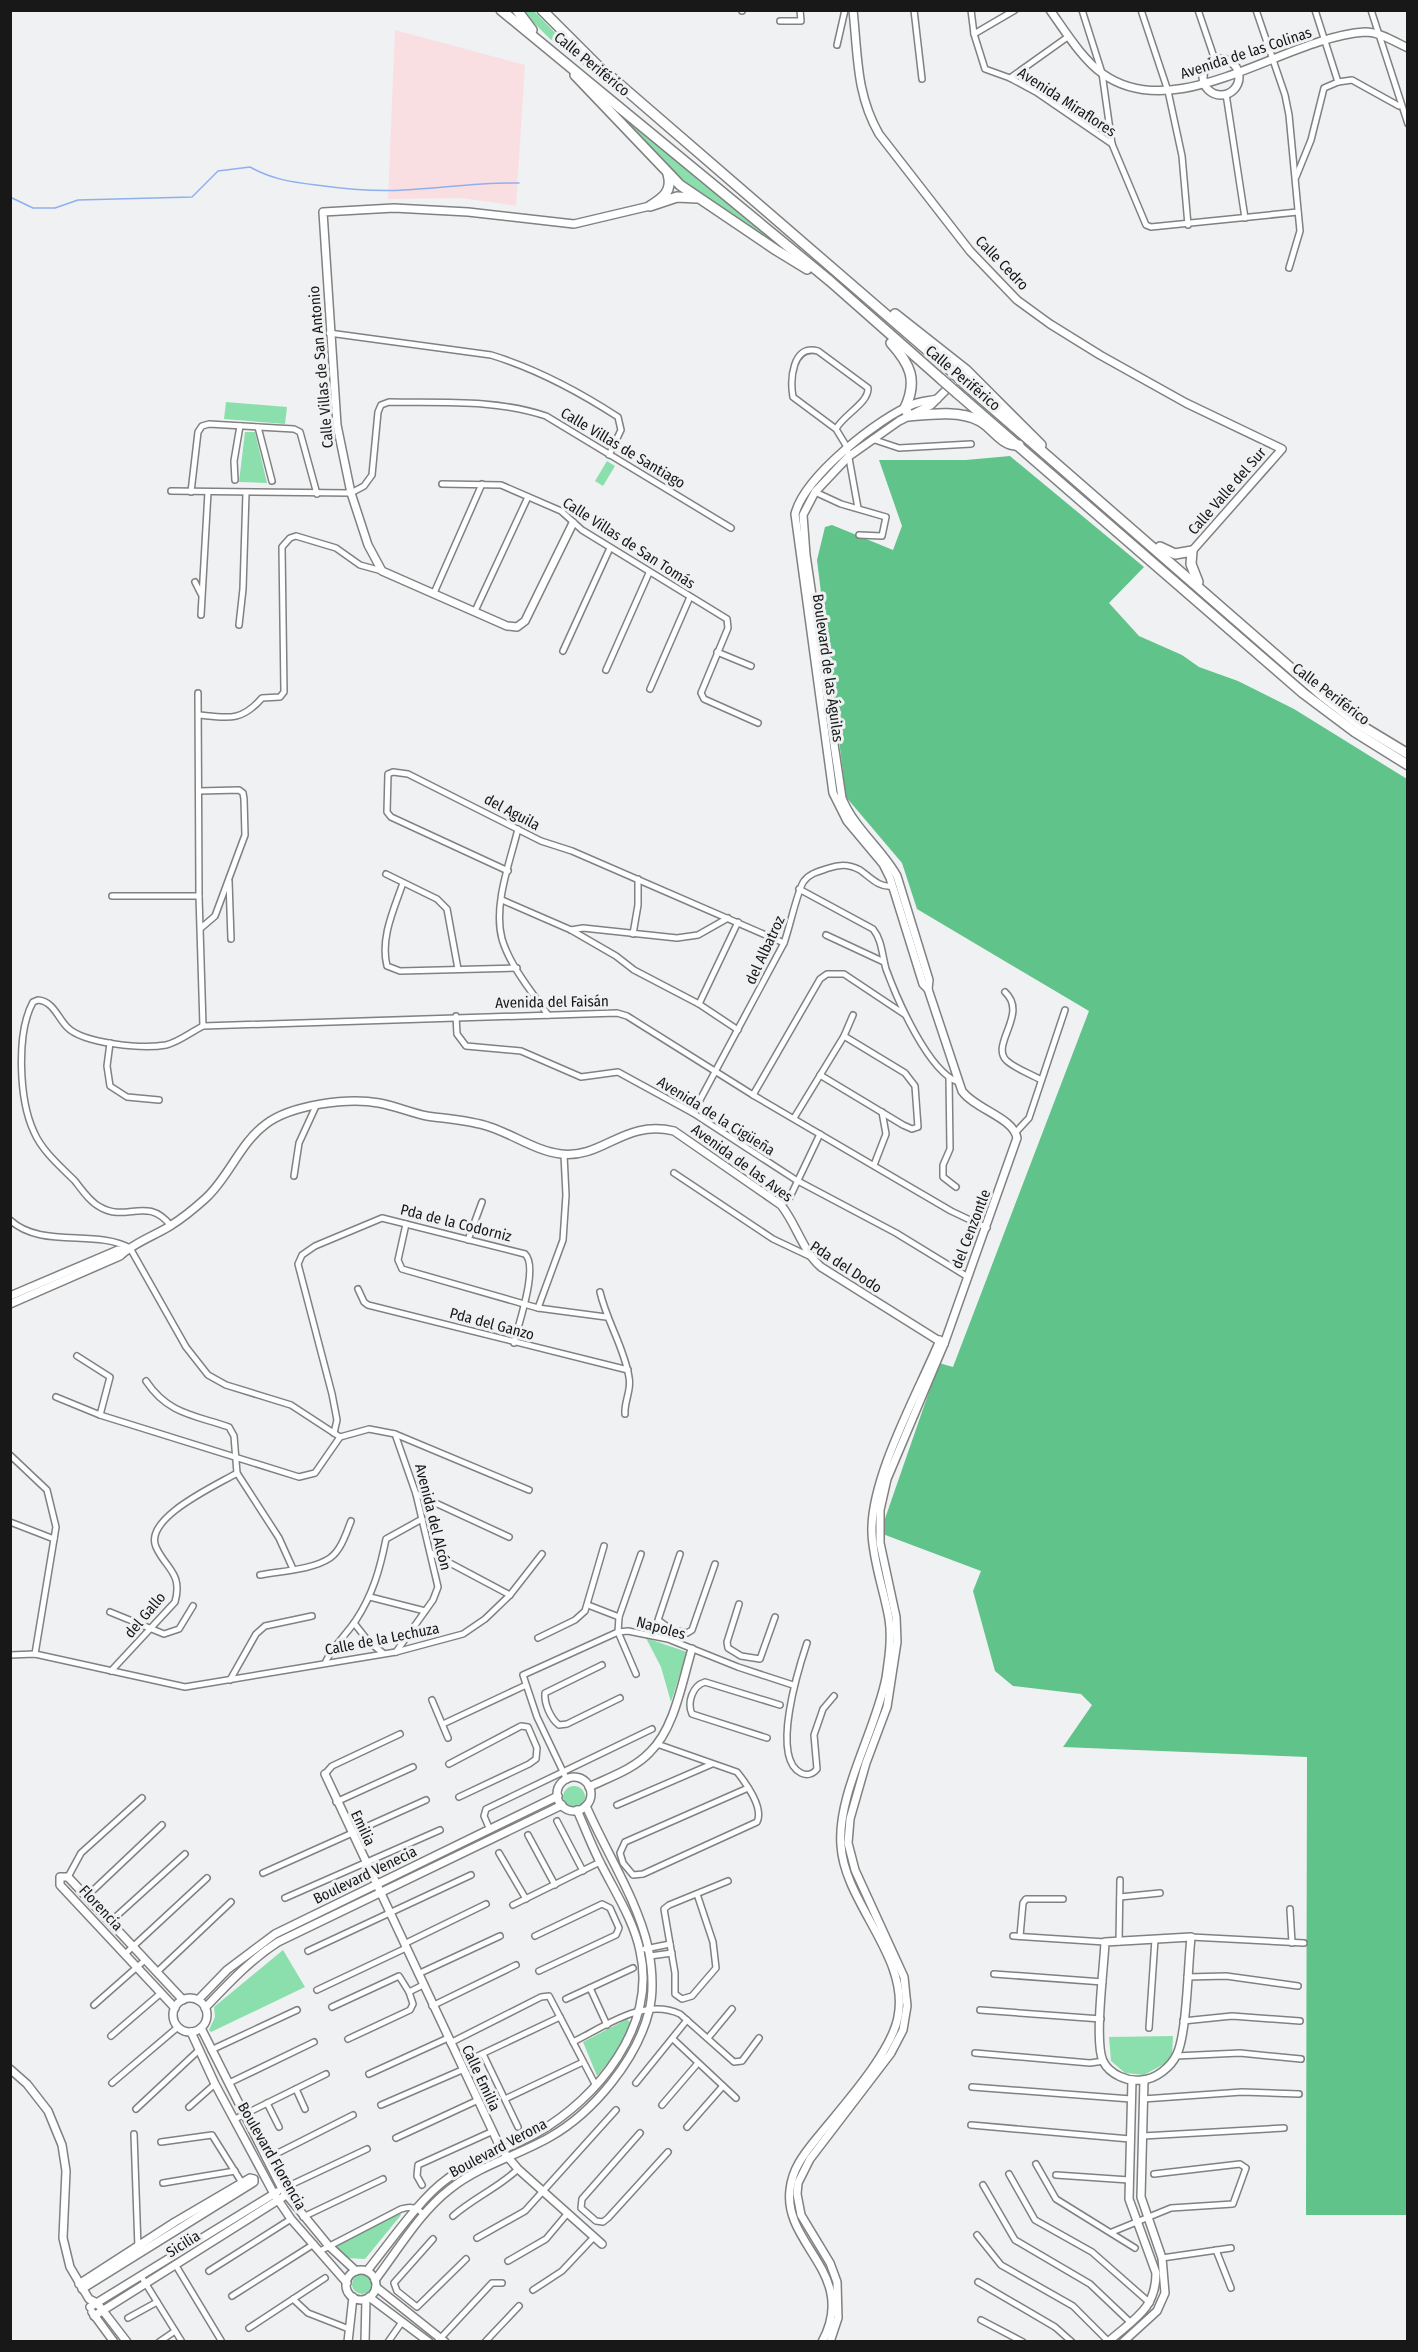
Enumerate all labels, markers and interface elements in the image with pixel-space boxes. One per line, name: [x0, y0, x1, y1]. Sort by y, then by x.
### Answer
street label: Avenida de las Colinas: [1178, 23, 1314, 83]
street label: Calle Periférico: [551, 28, 634, 100]
street label: Avenida Miraflores: [1014, 63, 1120, 141]
street label: Calle Cedro: [972, 232, 1032, 294]
street label: Calle Villas de San Antonio: [305, 285, 337, 449]
street label: Calle Periférico: [922, 341, 1004, 415]
street label: Calle Villas de Santiago: [557, 404, 689, 492]
street label: Calle Valle del Sur: [1184, 443, 1270, 538]
street label: Calle Villas de San Tomás: [559, 493, 699, 593]
street label: Boulevard de las Águilas: [809, 593, 847, 743]
street label: Calle Periférico: [1289, 659, 1373, 729]
street label: del Aguila: [481, 790, 543, 834]
street label: del Albatroz: [741, 913, 789, 987]
street label: Avenida del Faisán: [495, 992, 609, 1012]
street label: Avenida de la Cigüeña: [654, 1073, 778, 1159]
street label: Avenida de las Aves: [688, 1120, 796, 1206]
street label: del Cenzontle: [948, 1187, 994, 1271]
street label: Pda de la Codorniz: [399, 1200, 514, 1246]
street label: Pda del Dodo: [807, 1237, 885, 1297]
street label: Pda del Ganzo: [448, 1304, 536, 1344]
street label: Avenida del Alcón: [411, 1462, 455, 1572]
street label: del Gallo: [121, 1588, 169, 1642]
street label: Napoles: [635, 1613, 687, 1643]
street label: Calle de la Lechuza: [323, 1619, 441, 1659]
street label: Emilia: [347, 1807, 379, 1849]
street label: Boulevard Venecia: [310, 1842, 420, 1908]
street label: Florencia: [75, 1881, 127, 1935]
street label: Calle Emilia: [458, 2042, 504, 2114]
street label: Boulevard Florencia: [234, 2099, 310, 2213]
street label: Boulevard Verona: [446, 2115, 550, 2181]
street label: Sicilia: [163, 2227, 203, 2261]

